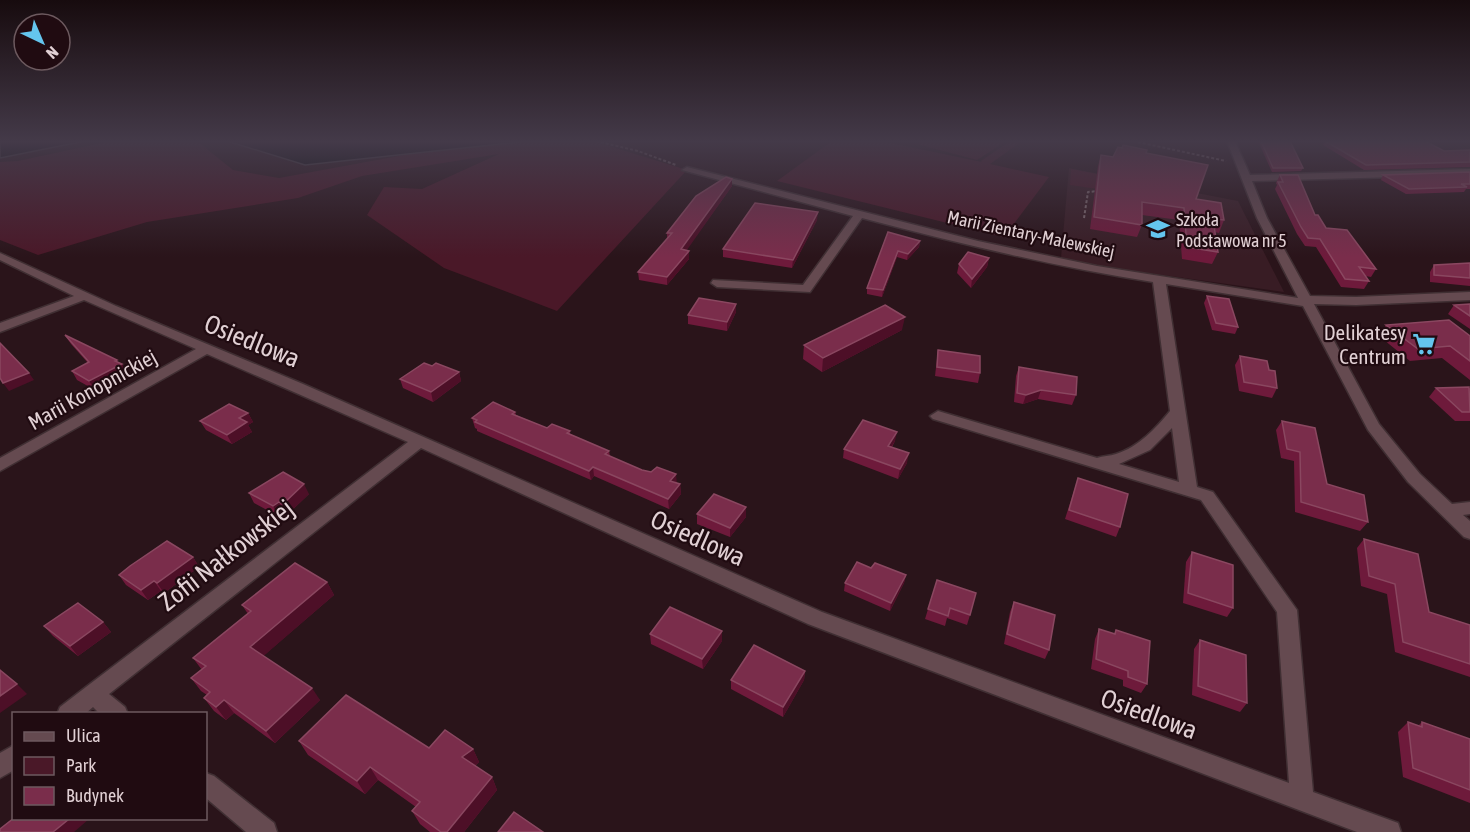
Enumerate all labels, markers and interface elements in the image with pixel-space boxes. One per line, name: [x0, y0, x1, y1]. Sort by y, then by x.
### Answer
north arrow: [12, 12, 72, 72]
text: N: [43, 43, 62, 63]
street label: Marii Zientary-Malewskiej: [945, 206, 1117, 262]
place label: Szkoła Podstawowa nr 5: [1176, 209, 1287, 251]
school or university icon: Szkoła Podstawowa nr 5: [1145, 216, 1171, 242]
street label: Osiedlowa: [200, 308, 304, 374]
place label: Delikatesy Centrum: [1324, 320, 1406, 368]
supermarket icon: Delikatesy Centrum: [1411, 331, 1437, 357]
street label: Marii Konopnickiej: [24, 344, 160, 434]
street label: Zofii Nałkowskiej: [153, 493, 299, 617]
street label: Osiedlowa: [646, 504, 750, 572]
street label: Osiedlowa: [1097, 683, 1201, 745]
legend: [12, 712, 207, 820]
text: Ulica: [66, 725, 101, 746]
text: Park: [66, 755, 96, 776]
text: Budynek: [66, 785, 124, 806]

